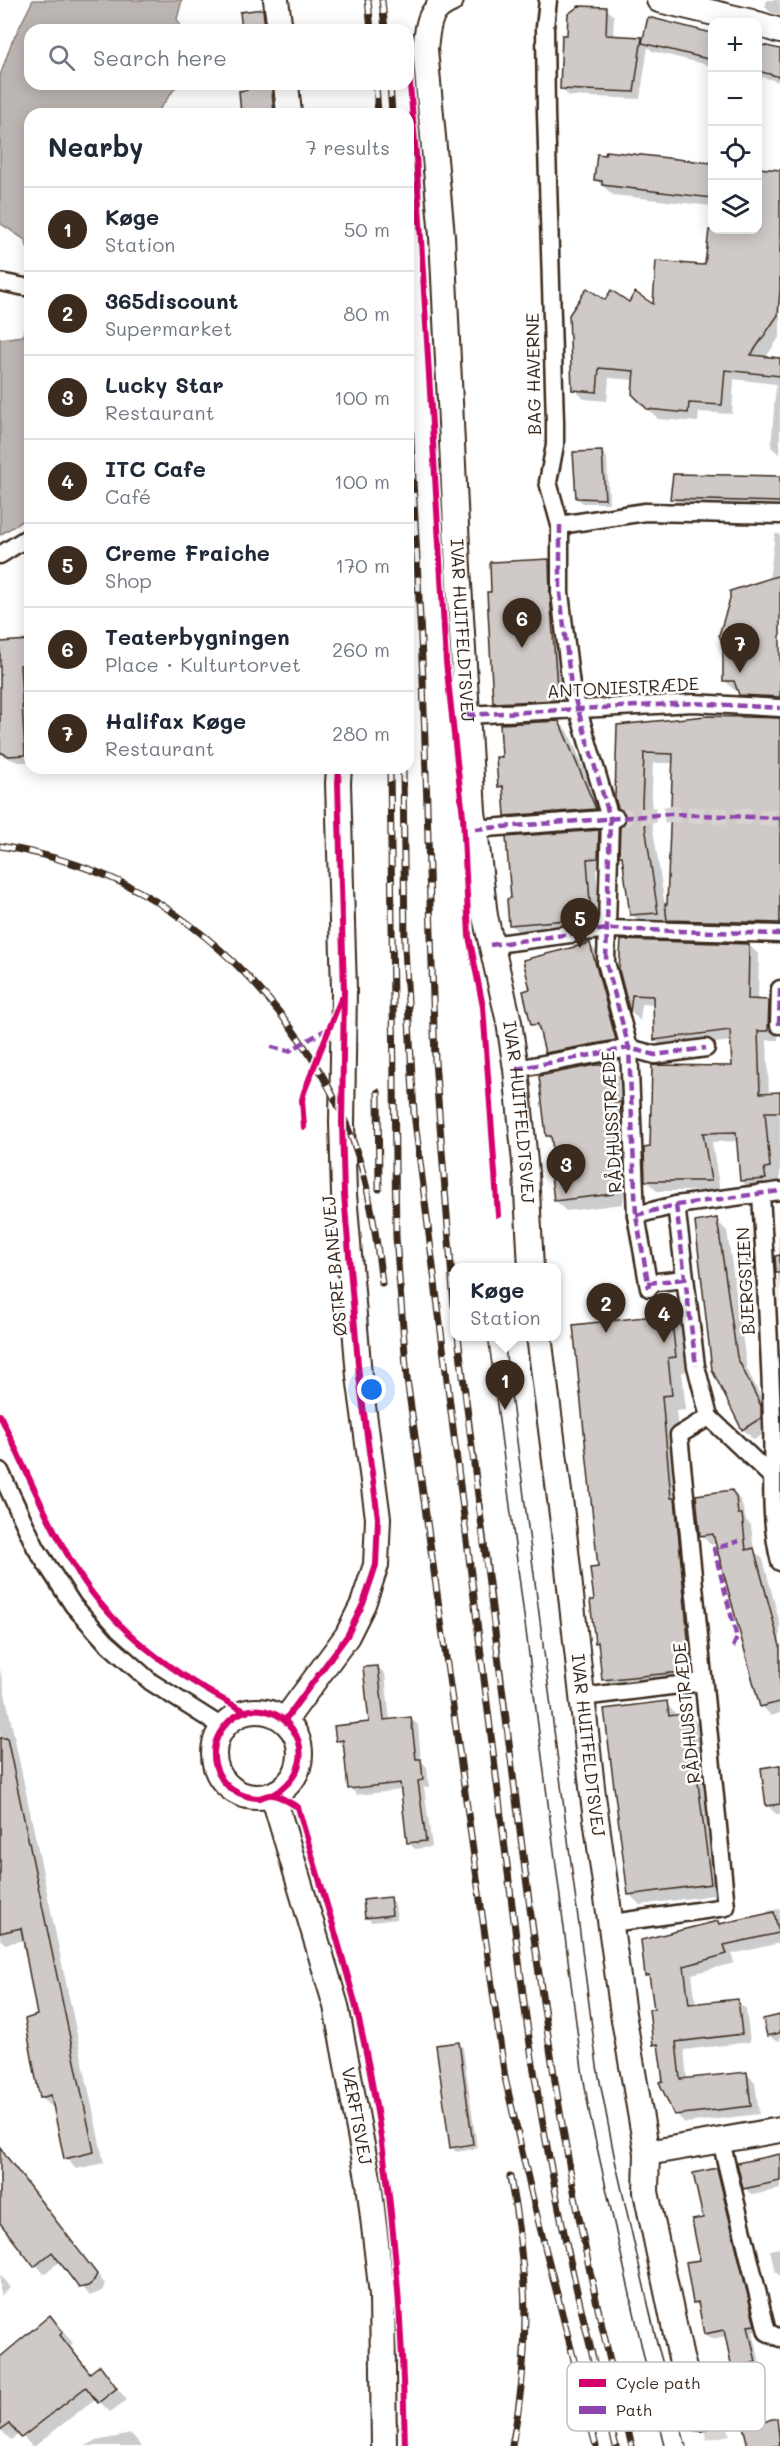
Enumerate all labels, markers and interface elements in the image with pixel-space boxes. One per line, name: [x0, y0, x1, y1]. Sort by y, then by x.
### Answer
map controls: [708, 18, 762, 234]
button: +: [708, 18, 762, 72]
search box: [24, 24, 414, 90]
icon: search: [45, 41, 78, 74]
text: Search here: [93, 43, 227, 72]
button: −: [708, 72, 762, 126]
button: locate: [708, 126, 762, 180]
text: Nearby: [48, 130, 143, 164]
text: 7 results: [306, 134, 390, 160]
button: layers: [708, 180, 762, 234]
text: Køge: [105, 202, 159, 231]
text: 1: [63, 216, 72, 242]
text: 50 m: [344, 216, 390, 242]
text: Station: [105, 231, 175, 257]
text: 365discount: [105, 286, 238, 315]
text: 2: [62, 300, 73, 326]
text: 80 m: [343, 300, 390, 326]
street label: BAG HAVERNE: [520, 313, 546, 435]
text: Supermarket: [105, 315, 232, 341]
text: Lucky Star: [105, 370, 224, 399]
text: 3: [62, 384, 74, 410]
text: 100 m: [334, 384, 390, 410]
text: Restaurant: [105, 399, 215, 425]
text: ITC Cafe: [105, 454, 206, 483]
text: 4: [61, 468, 74, 494]
text: 100 m: [334, 468, 390, 494]
text: Café: [105, 483, 151, 509]
text: Creme Fraiche: [105, 538, 270, 567]
street label: IVAR HUITFELDTSVEJ: [446, 538, 480, 723]
text: 5: [62, 552, 73, 578]
text: 170 m: [335, 552, 390, 578]
text: Shop: [105, 567, 152, 593]
pin: 6: [502, 598, 542, 648]
text: Teaterbygningen: [105, 622, 290, 651]
pin: 7: [720, 624, 760, 673]
text: 6: [61, 636, 74, 662]
text: 260 m: [332, 636, 390, 662]
text: Place · Kulturtorvet: [105, 651, 301, 677]
street label: ANTONIESTRÆDE: [546, 671, 700, 703]
text: Halifax Køge: [105, 706, 246, 735]
text: 7: [62, 720, 73, 746]
text: 280 m: [332, 720, 390, 746]
text: Restaurant: [105, 735, 215, 761]
pin: 5: [560, 898, 600, 948]
street label: IVAR HUITFELDTSVEJ: [498, 1019, 541, 1204]
street label: RÅDHUSSTRÆDE: [595, 1050, 627, 1194]
pin: 3: [546, 1144, 586, 1194]
street label: ØSTRE BANEVEJ: [316, 1195, 352, 1337]
street label: BJERGSTIEN: [730, 1227, 760, 1336]
popup: [450, 1263, 561, 1341]
text: Køge: [470, 1275, 524, 1304]
pin: 2: [586, 1284, 626, 1333]
pin: 4: [644, 1294, 684, 1343]
text: Station: [470, 1304, 541, 1330]
pin: 1: [486, 1360, 524, 1410]
your location: [357, 1375, 386, 1404]
street label: RÅDHUSSTRÆDE: [667, 1641, 705, 1785]
street label: IVAR HUITFELDTSVEJ: [566, 1652, 611, 1838]
street label: VÆRFTSVEJ: [337, 2065, 378, 2167]
legend: [567, 2362, 765, 2431]
text: Cycle path: [616, 2372, 700, 2393]
text: Path: [616, 2399, 652, 2420]

